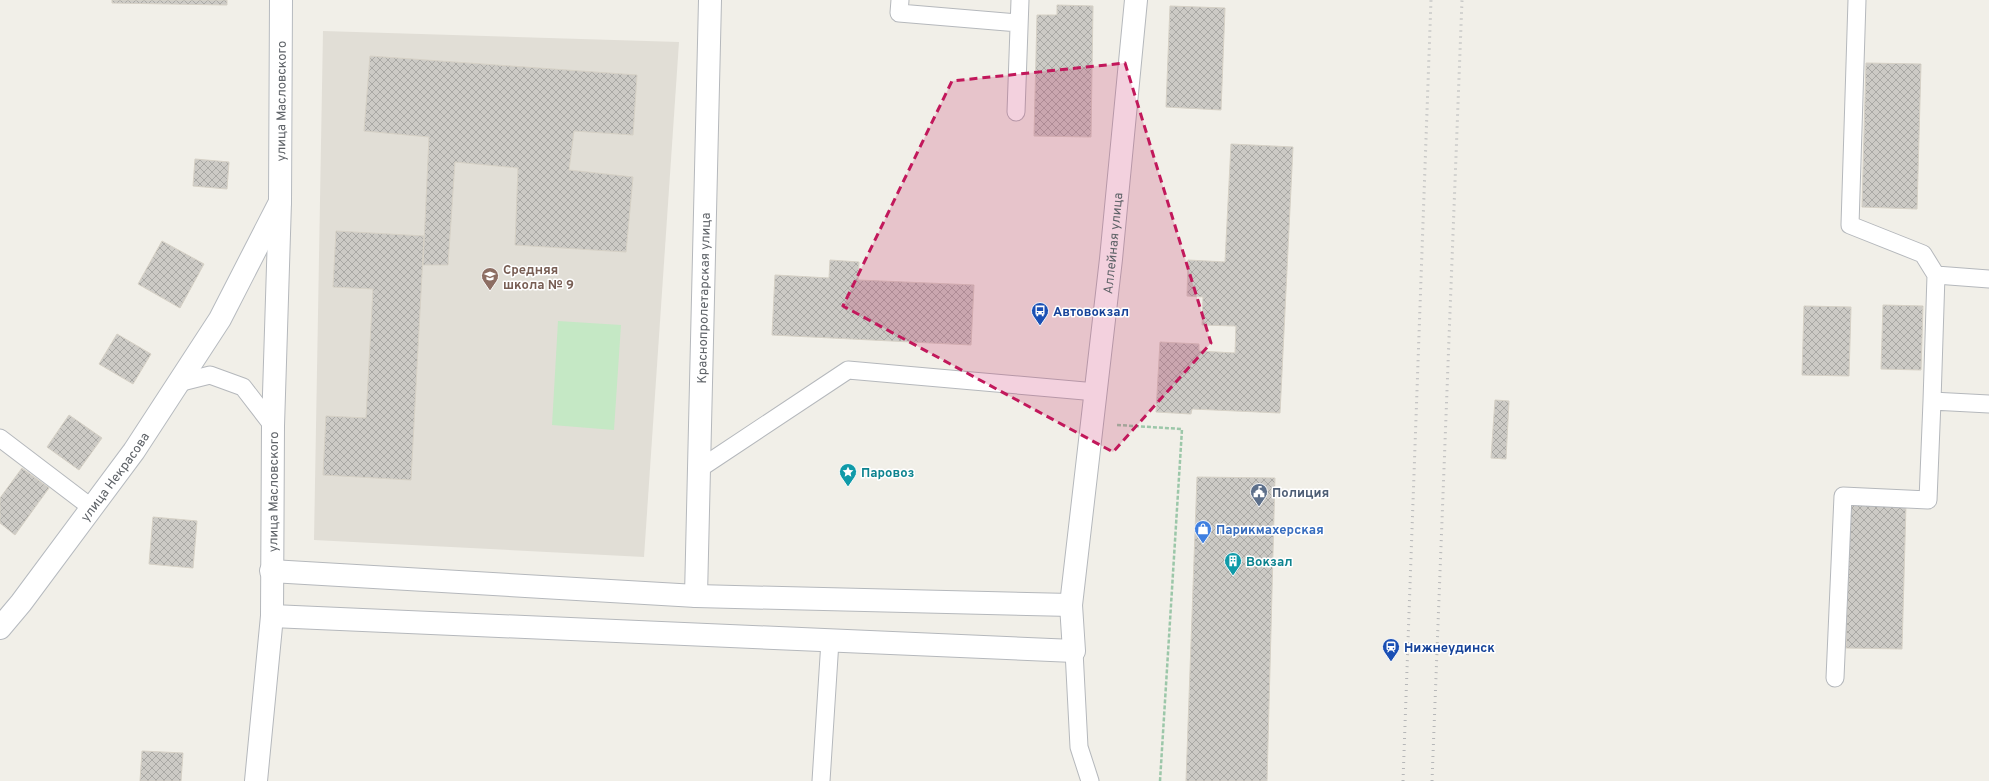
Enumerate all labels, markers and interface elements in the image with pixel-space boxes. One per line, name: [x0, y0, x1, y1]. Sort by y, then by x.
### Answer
street label: улица Масловского: [274, 41, 291, 162]
street label: Аллейная улица: [1101, 192, 1127, 295]
street label: Краснопролетарская улица: [695, 212, 715, 384]
place label: Средняя школа № 9: [503, 263, 574, 294]
school or university icon: Средняя школа № 9: [480, 266, 500, 291]
bus stop icon: Автовокзал: [1030, 301, 1050, 326]
place label: Автовокзал: [1053, 305, 1129, 321]
street label: улица Некрасова: [78, 430, 154, 525]
street label: улица Масловского: [266, 431, 283, 552]
place icon: Паровоз: [838, 462, 858, 487]
place label: Паровоз: [861, 466, 915, 482]
public building icon: Полиция: [1249, 482, 1269, 507]
place label: Полиция: [1272, 486, 1329, 502]
shop icon: Парикмахерская: [1193, 519, 1213, 544]
place label: Парикмахерская: [1216, 523, 1324, 539]
building icon: Вокзал: [1223, 551, 1243, 576]
place label: Вокзал: [1246, 555, 1293, 571]
station icon: Нижнеудинск: [1381, 637, 1401, 662]
place label: Нижнеудинск: [1404, 641, 1495, 657]

